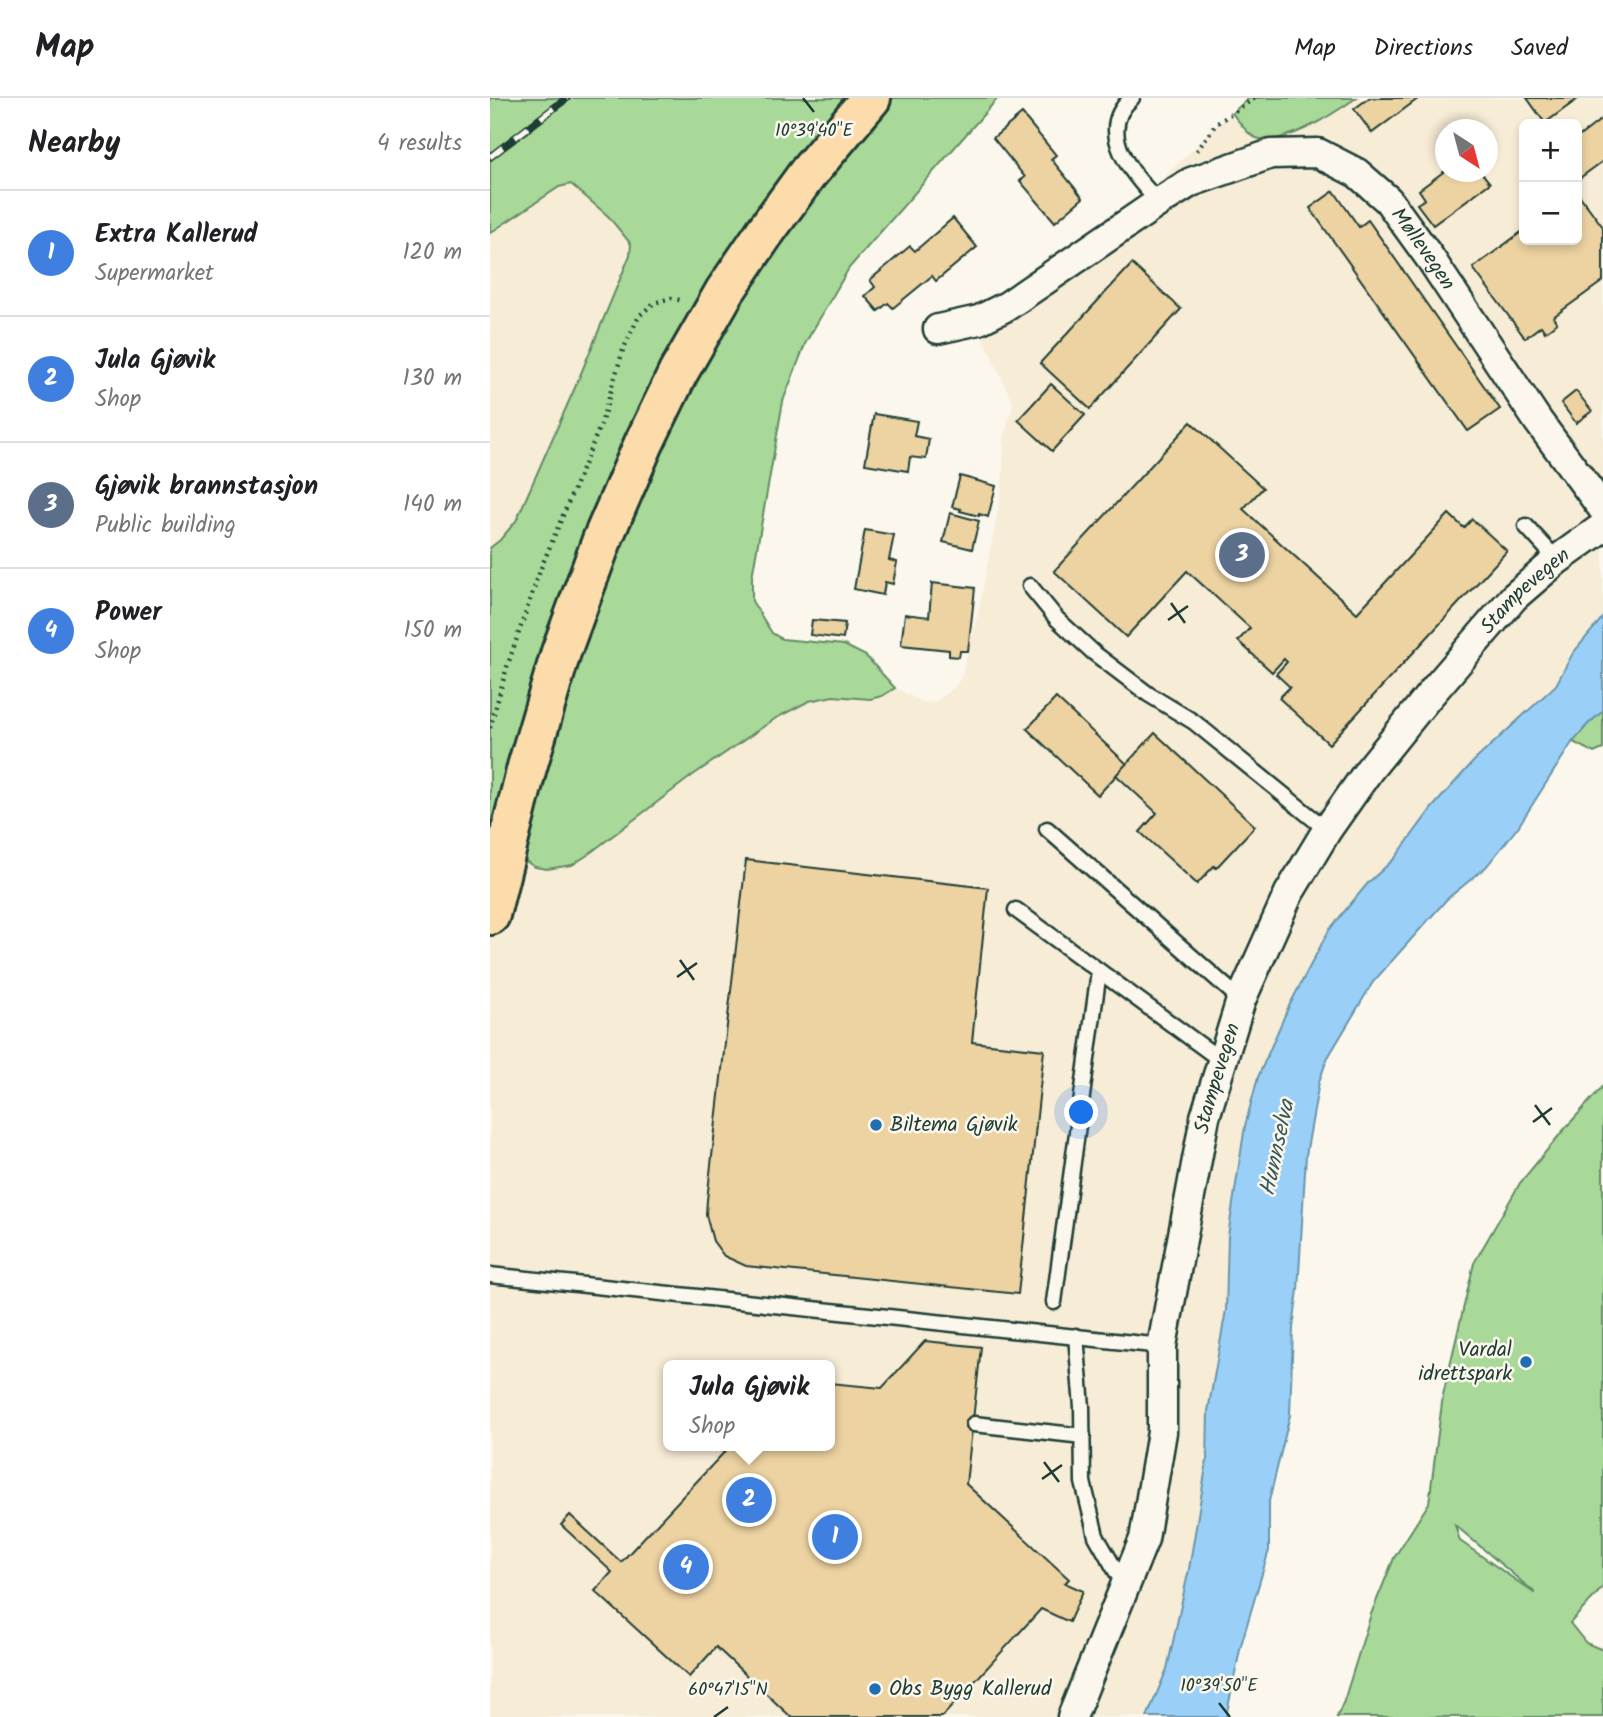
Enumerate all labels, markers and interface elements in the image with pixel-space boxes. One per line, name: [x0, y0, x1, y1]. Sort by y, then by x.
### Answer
text: Map: [35, 22, 95, 75]
text: Map: [1294, 29, 1336, 68]
text: Directions: [1374, 29, 1473, 68]
text: Saved: [1511, 29, 1568, 68]
text: 10°39'40"E: [775, 117, 853, 146]
north arrow: [1435, 119, 1498, 182]
map controls: [1519, 119, 1582, 245]
button: +: [1519, 119, 1582, 182]
text: Nearby: [28, 120, 120, 168]
text: 4 results: [377, 126, 462, 162]
button: −: [1519, 182, 1582, 245]
street label: Møllevegen: [1382, 201, 1464, 297]
text: Extra Kallerud: [95, 214, 258, 256]
text: 1: [48, 235, 54, 271]
text: 120 m: [402, 235, 462, 271]
text: Supermarket: [95, 256, 214, 292]
text: Jula Gjøvik: [95, 340, 215, 382]
text: 2: [44, 361, 58, 397]
text: 130 m: [403, 361, 462, 397]
text: Shop: [95, 382, 141, 418]
text: Gjøvik brannstasjon: [95, 466, 318, 508]
text: 3: [45, 487, 57, 523]
text: 140 m: [403, 487, 462, 523]
text: Public building: [95, 508, 236, 544]
pin: 3: [1219, 529, 1265, 581]
street label: Stampevegen: [1472, 539, 1577, 642]
text: Power: [95, 592, 162, 634]
text: 4: [45, 613, 57, 649]
text: 150 m: [403, 613, 462, 649]
text: Shop: [95, 634, 141, 670]
street label: Stampevegen: [1186, 1019, 1249, 1136]
your location: [1064, 1095, 1098, 1129]
water label: Hunnselva: [1250, 1095, 1306, 1199]
place label: Biltema Gjøvik: [890, 1109, 1018, 1142]
marker: Biltema Gjøvik: [868, 1117, 884, 1133]
place label: Vardal idrettspark: [1418, 1334, 1512, 1391]
marker: Vardal idrettspark: [1518, 1354, 1534, 1370]
popup: [663, 1360, 835, 1451]
text: Jula Gjøvik: [689, 1367, 809, 1409]
text: Shop: [689, 1409, 735, 1445]
pin: 2: [726, 1474, 772, 1526]
pin: 1: [812, 1511, 858, 1563]
pin: 4: [663, 1541, 709, 1593]
text: 10°39'50"E: [1180, 1672, 1258, 1701]
place label: Obs Bygg Kallerud: [889, 1673, 1052, 1706]
text: 60°47'15"N: [688, 1676, 768, 1705]
marker: Obs Bygg Kallerud: [867, 1681, 883, 1697]

